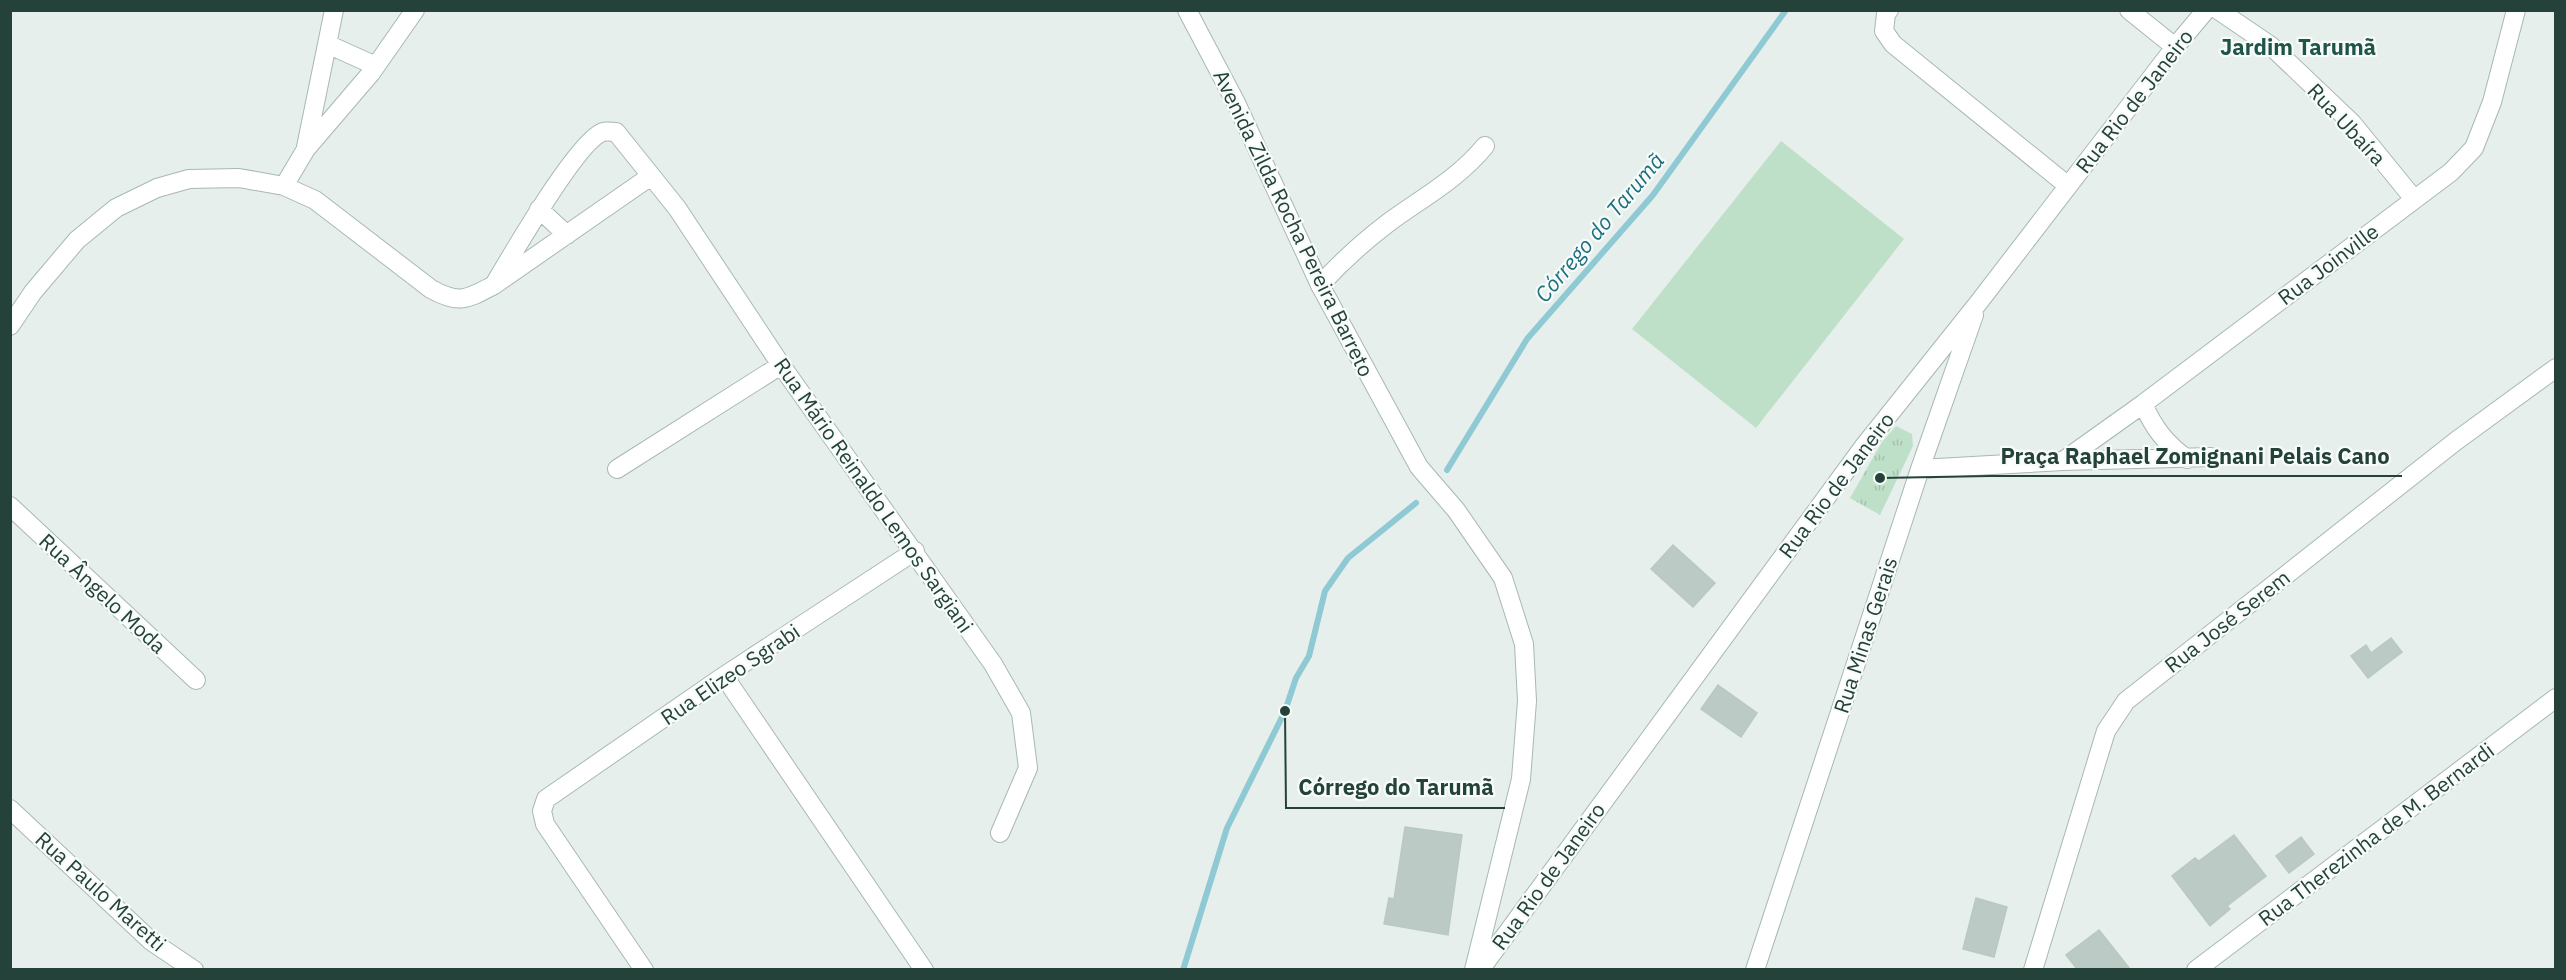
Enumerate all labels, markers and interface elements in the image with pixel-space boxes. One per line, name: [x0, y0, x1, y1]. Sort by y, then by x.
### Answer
street label: Rua Rio de Janeiro: [2069, 23, 2199, 179]
district label: Jardim Tarumã: [2220, 32, 2376, 61]
street label: Avenida Zilda Rocha Pereira Barreto: [1207, 65, 1381, 381]
street label: Rua Ubaíra: [2302, 77, 2392, 171]
water label: Córrego do Tarumã: [1528, 146, 1670, 308]
street label: Rua Joinville: [2272, 217, 2384, 311]
street label: Rua Mário Reinaldo Lemos Sargiani: [768, 352, 980, 638]
street label: Rua Rio de Janeiro: [1772, 406, 1900, 564]
callout: Praça Raphael Zomignani Pelais Cano: [1989, 436, 2402, 476]
text: Praça Raphael Zomignani Pelais Cano: [2000, 441, 2390, 470]
street label: Rua Ângelo Moda: [33, 527, 173, 659]
street label: Rua Minas Gerais: [1827, 553, 1903, 717]
street label: Rua José Serem: [2159, 563, 2295, 679]
street label: Rua Elizeo Sgrabi: [655, 617, 805, 731]
street label: Rua Therezinha de M. Bernardi: [2252, 736, 2500, 932]
callout: Córrego do Tarumã: [1286, 768, 1505, 808]
text: Córrego do Tarumã: [1298, 772, 1494, 801]
street label: Rua Rio de Janeiro: [1485, 797, 1611, 955]
street label: Rua Paulo Maretti: [30, 825, 172, 957]

